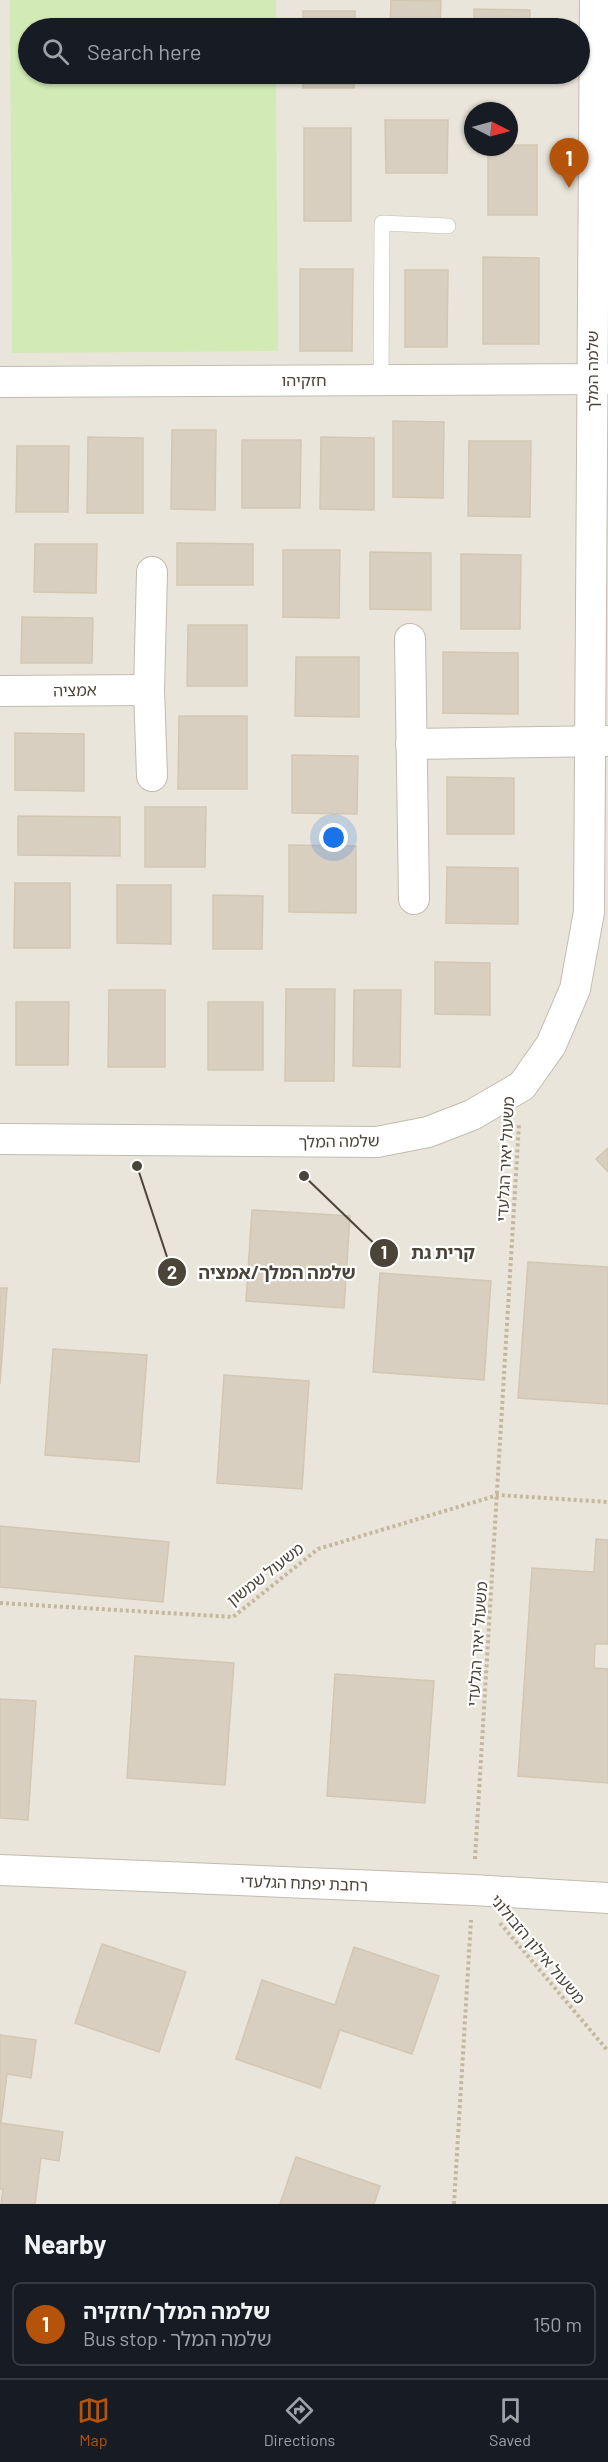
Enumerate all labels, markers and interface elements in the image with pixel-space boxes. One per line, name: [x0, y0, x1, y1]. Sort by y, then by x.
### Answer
search box: [18, 18, 590, 84]
icon: search: [39, 35, 72, 68]
text: Search here: [87, 38, 201, 64]
north arrow: [464, 102, 518, 156]
pin: 1: [550, 138, 588, 188]
street label: שלמה המלך: [582, 330, 601, 412]
street label: חזקיהו: [281, 370, 327, 389]
street label: אמציה: [53, 680, 97, 699]
your location: [319, 823, 348, 852]
street label: משעול יאיר הגלעדי: [492, 1096, 517, 1222]
street label: שלמה המלך: [298, 1130, 380, 1151]
callout: קרית גת: [369, 1235, 487, 1271]
text: 1: [381, 1241, 387, 1263]
text: קרית גת: [411, 1241, 475, 1263]
callout: שלמה המלך/אמציה: [157, 1254, 368, 1290]
text: 2: [167, 1261, 177, 1283]
text: שלמה המלך/אמציה: [198, 1261, 356, 1283]
street label: משעול שמשון: [223, 1538, 307, 1609]
street label: משעול יאיר הגלעדי: [463, 1581, 490, 1707]
street label: רחבת יפתח הגלעדי: [240, 1871, 368, 1894]
street label: משעול אילון הזבולוני: [487, 1890, 590, 2007]
text: Nearby: [24, 2228, 106, 2259]
text: שלמה המלך/חזקיה: [83, 2297, 270, 2323]
text: 1: [42, 2312, 49, 2336]
text: 150 m: [533, 2312, 582, 2336]
text: Bus stop · שלמה המלך: [83, 2326, 272, 2350]
tab: Map: [77, 2394, 110, 2449]
tab: Directions: [264, 2394, 335, 2449]
tab: Saved: [489, 2394, 531, 2449]

